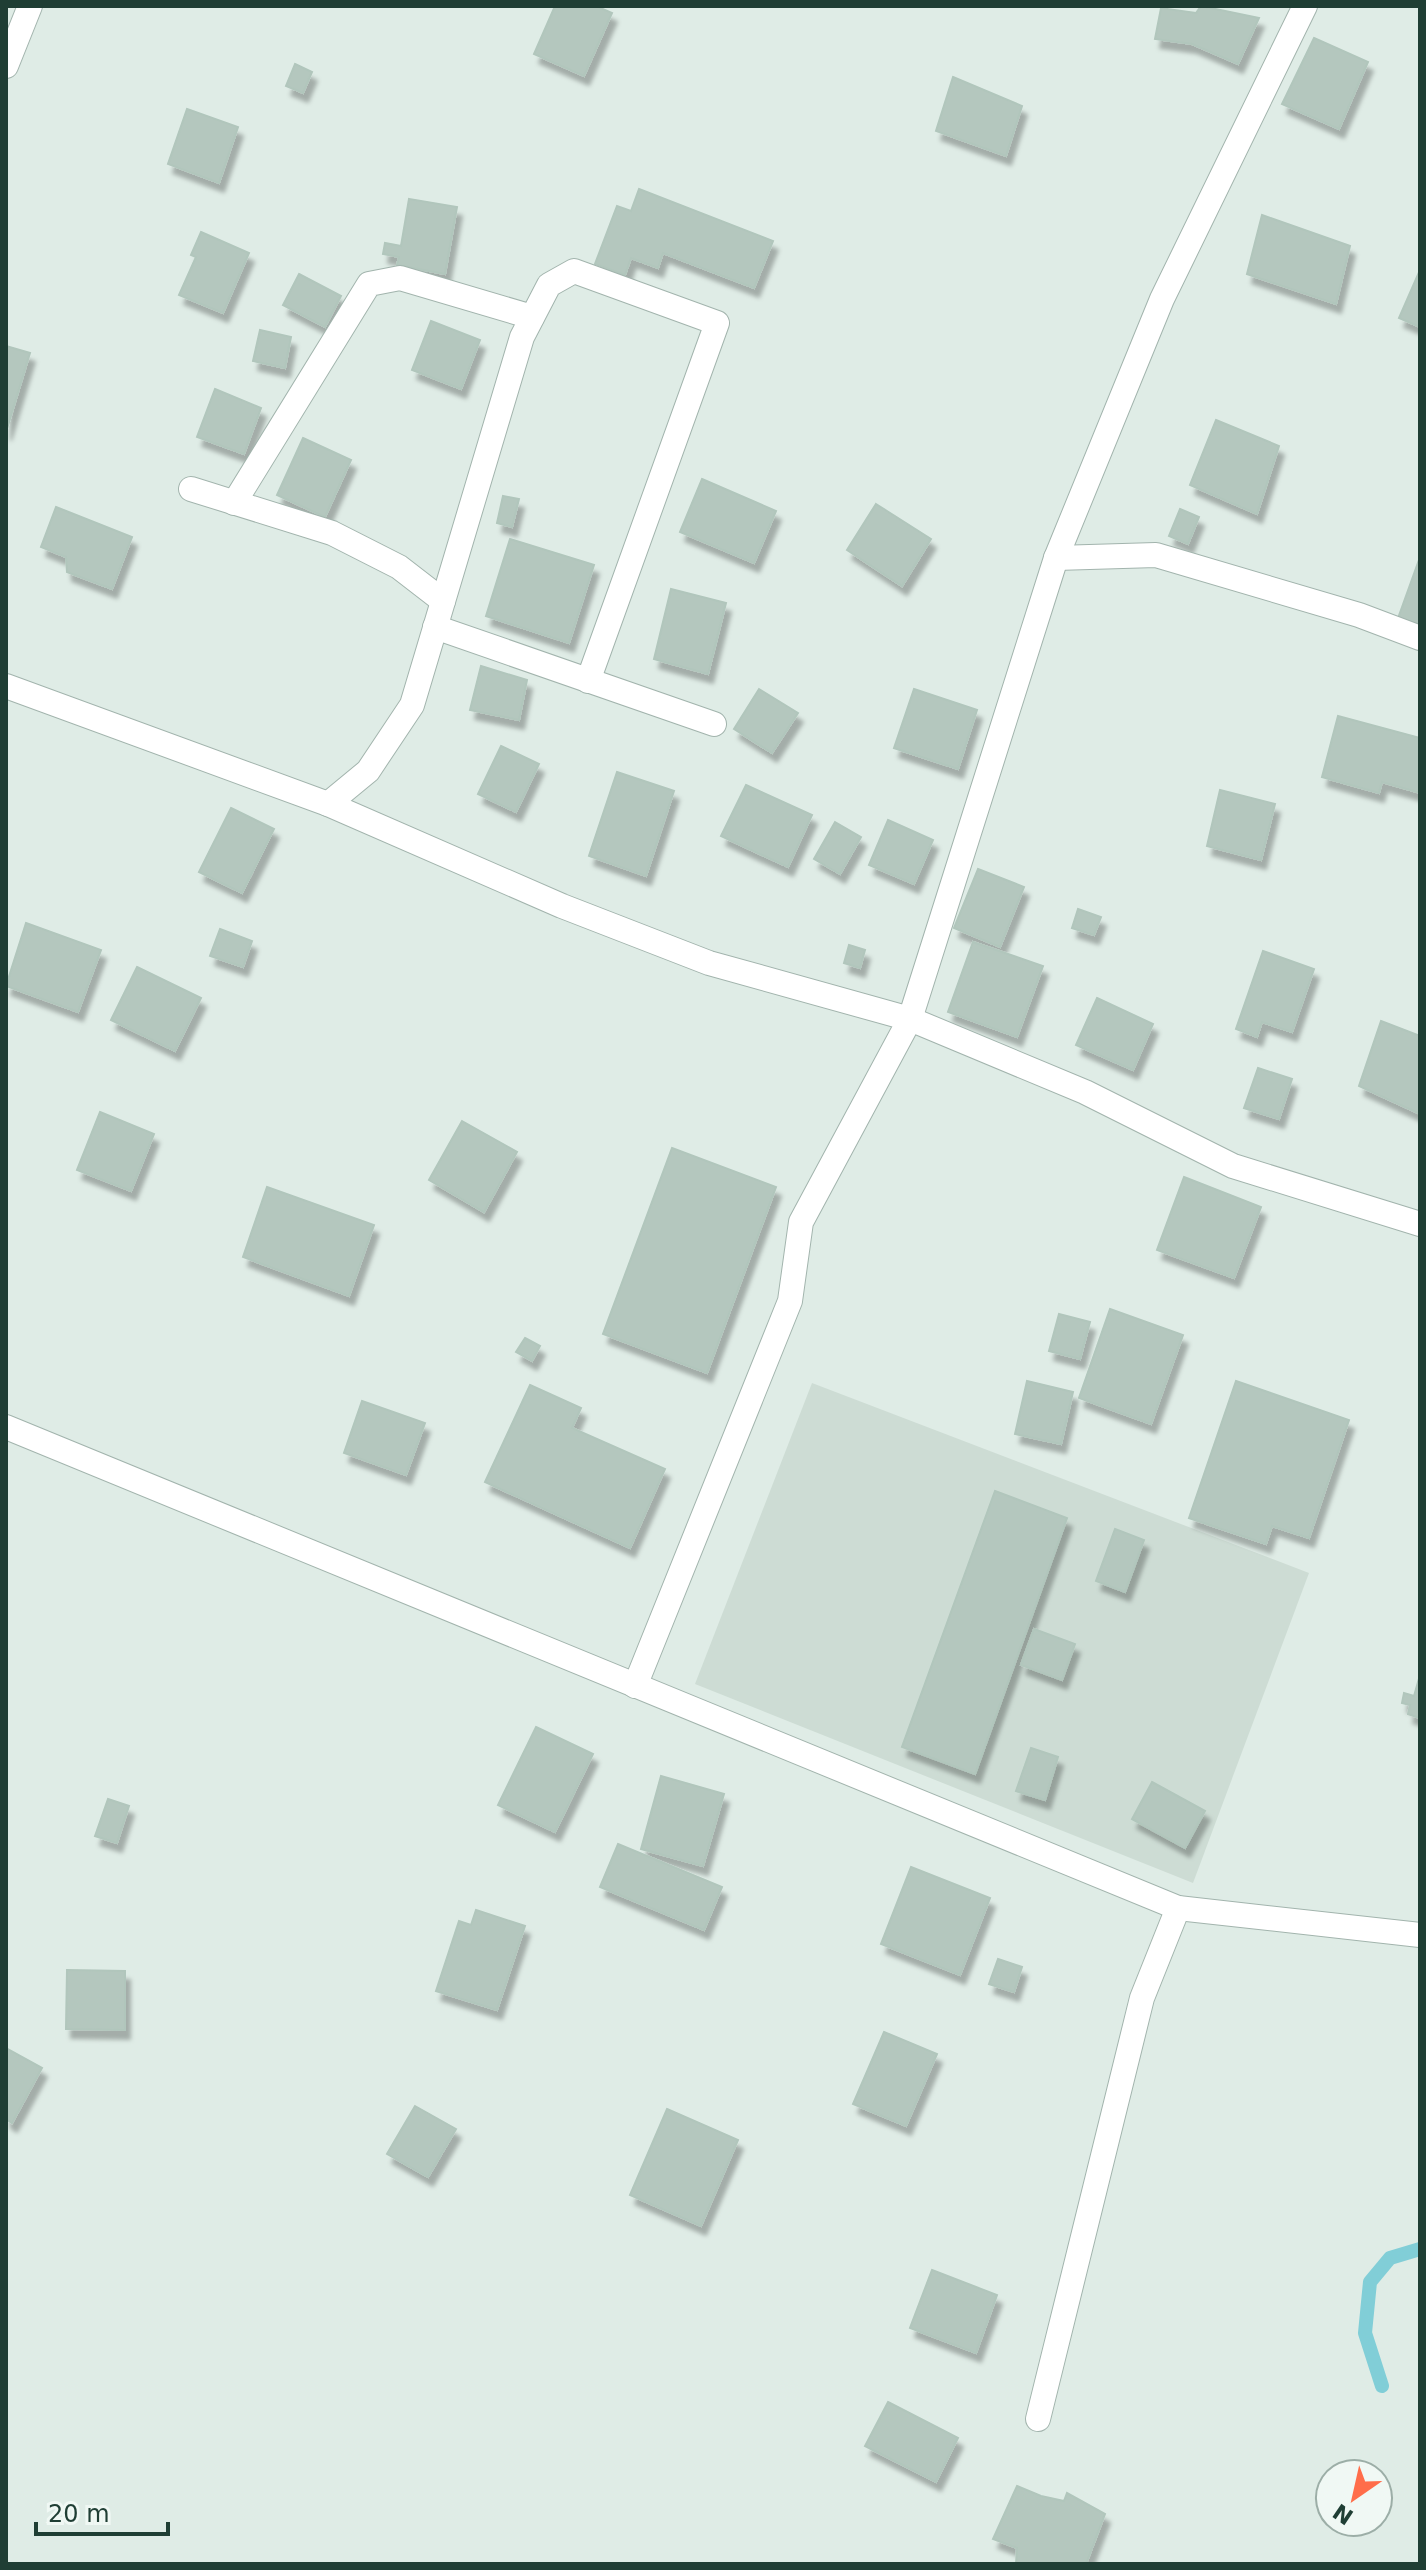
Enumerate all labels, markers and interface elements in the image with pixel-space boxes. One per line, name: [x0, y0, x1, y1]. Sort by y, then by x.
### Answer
north arrow: [1314, 2458, 1394, 2538]
scale bar: [36, 2486, 168, 2536]
text: N: [1328, 2499, 1358, 2530]
text: 20 m: [48, 2500, 110, 2528]

